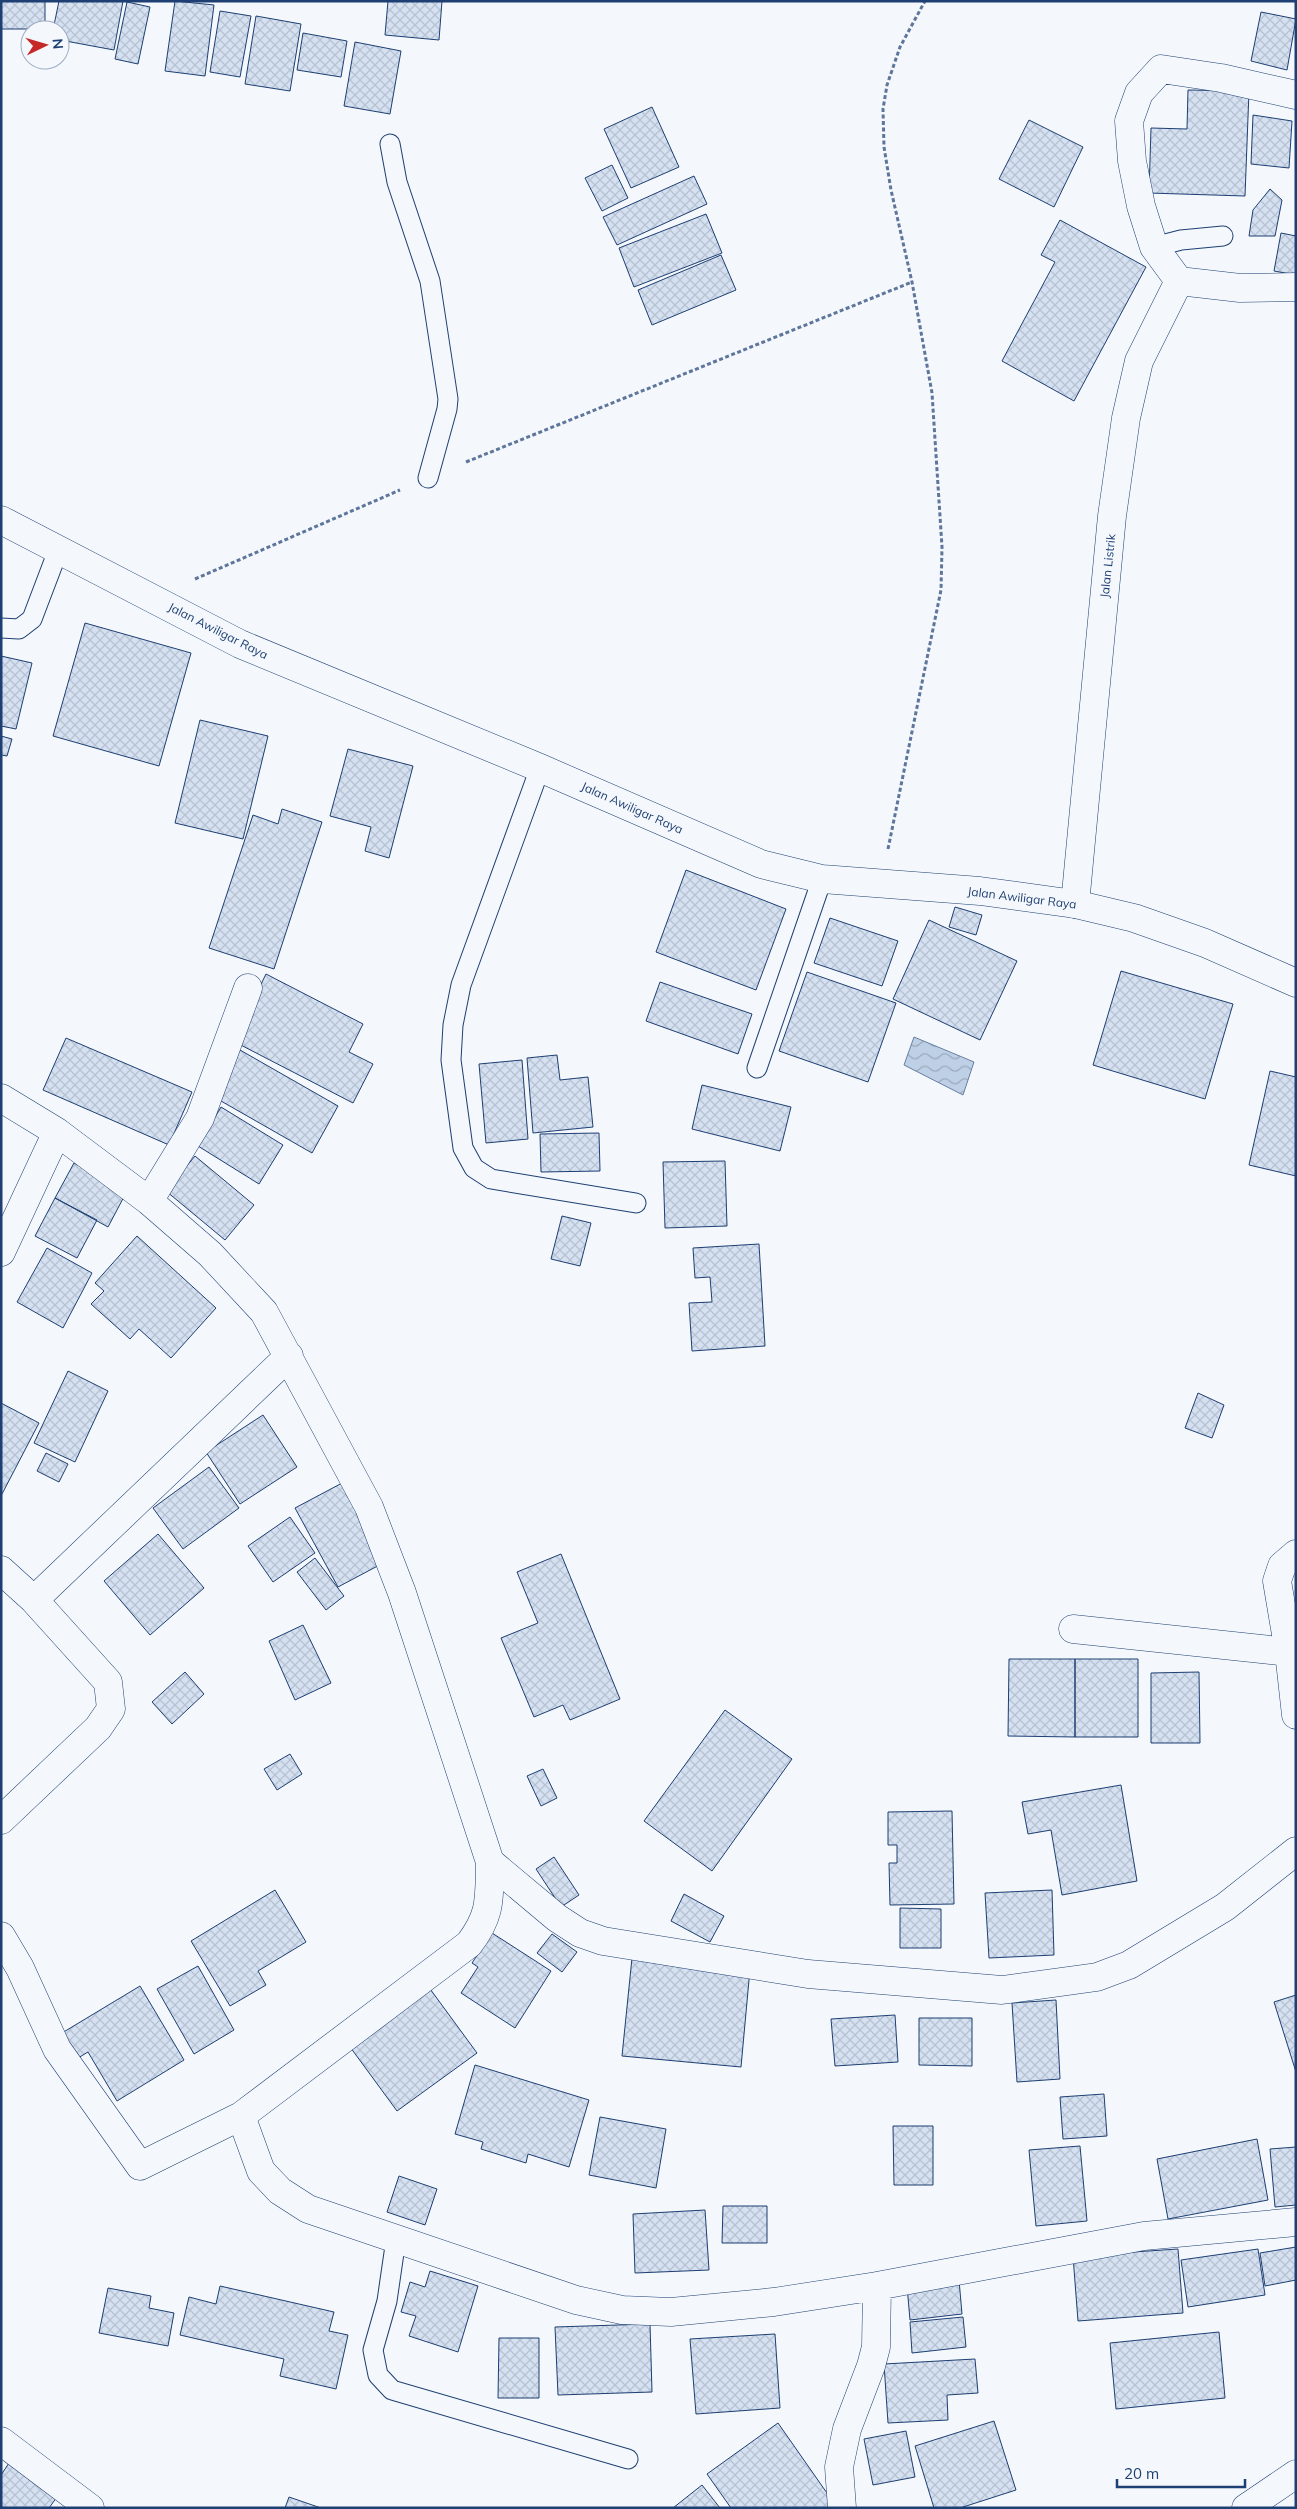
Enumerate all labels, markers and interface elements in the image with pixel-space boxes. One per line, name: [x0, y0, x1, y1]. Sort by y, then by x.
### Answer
north arrow: [20, 20, 70, 70]
text: N: [49, 38, 67, 50]
street label: Jalan Listrik: [1097, 532, 1118, 599]
street label: Jalan Awiligar Raya: [166, 599, 270, 662]
street label: Jalan Awiligar Raya: [579, 778, 685, 837]
street label: Jalan Awiligar Raya: [967, 883, 1077, 912]
scale bar: [1117, 2456, 1244, 2488]
text: 20 m: [1124, 2464, 1159, 2483]

